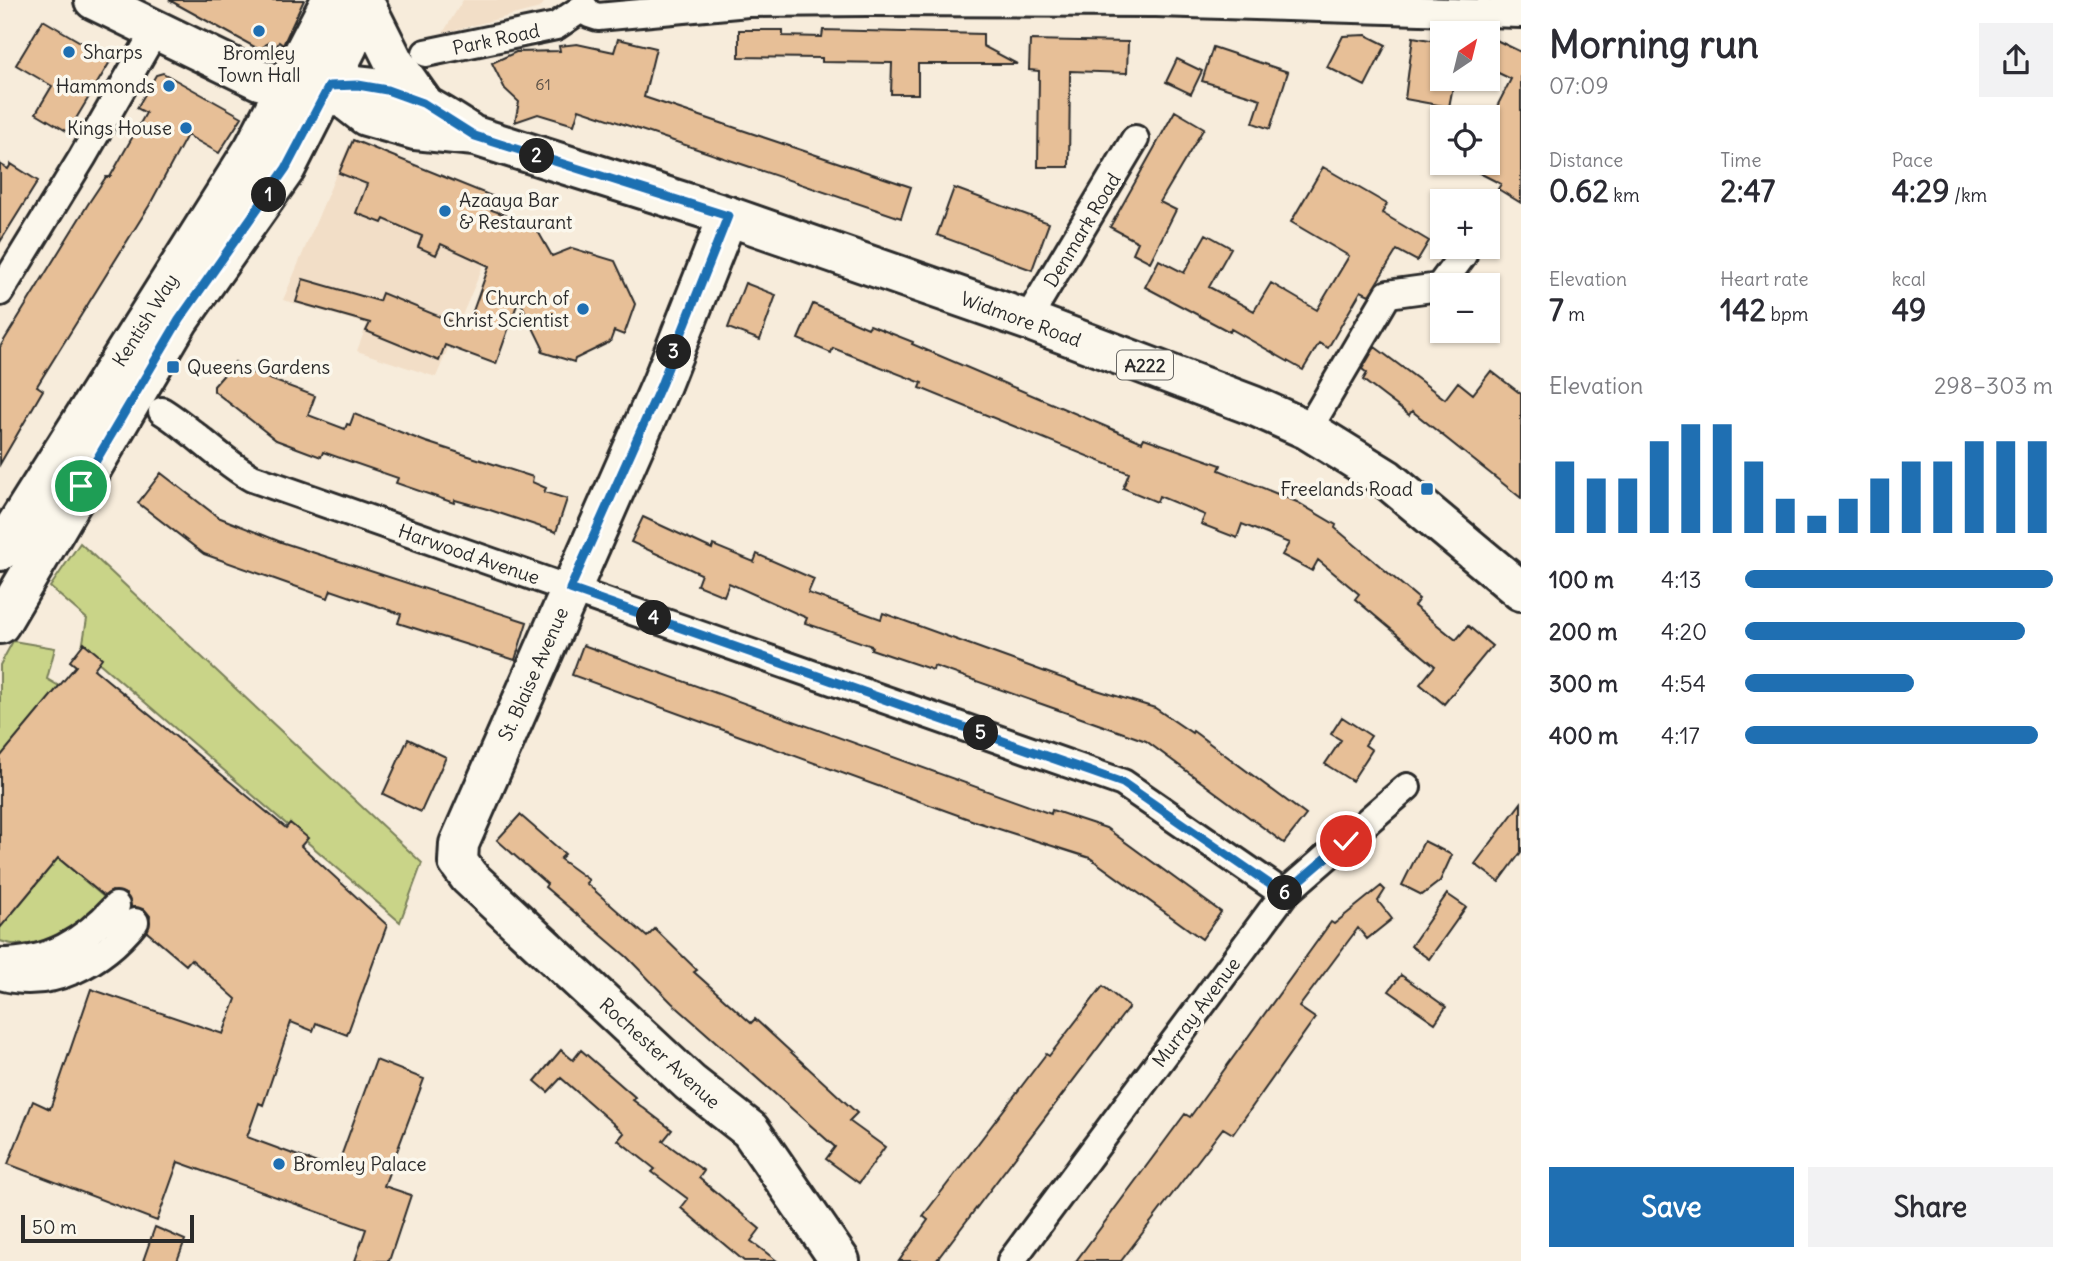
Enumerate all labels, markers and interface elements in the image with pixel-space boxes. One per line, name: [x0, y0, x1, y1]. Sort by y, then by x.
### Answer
street label: Park Road: [450, 18, 542, 60]
north arrow: [1430, 21, 1500, 91]
map controls: [1430, 21, 1500, 343]
text: Morning run: [1549, 21, 1759, 68]
marker: Bromley Town Hall: [251, 23, 267, 39]
button: share: [1979, 23, 2053, 97]
place label: Sharps: [83, 40, 143, 64]
place label: Bromley Town Hall: [218, 41, 300, 87]
marker: Sharps: [61, 44, 77, 60]
text: 07:09: [1549, 71, 1609, 100]
place label: Hammonds: [56, 74, 155, 98]
house number: 61: [535, 74, 551, 94]
marker: Hammonds: [161, 78, 177, 94]
button: locate: [1430, 105, 1500, 175]
place label: Kings House: [67, 116, 172, 140]
marker: Kings House: [178, 120, 194, 136]
pin: 2: [520, 138, 554, 174]
text: 2: [531, 143, 542, 167]
text: Distance: [1549, 148, 1623, 172]
text: Time: [1720, 148, 1761, 172]
text: Pace: [1892, 148, 1933, 172]
street label: Denmark Road: [1039, 169, 1125, 291]
text: 0.62: [1549, 172, 1609, 210]
text: 2:47: [1720, 172, 1775, 210]
text: 4:29: [1892, 172, 1949, 210]
pin: 1: [252, 178, 286, 212]
text: 1: [265, 182, 272, 206]
text: km: [1609, 183, 1640, 207]
text: /km: [1949, 183, 1987, 207]
place label: Azaaya Bar & Restaurant: [459, 188, 573, 234]
button: +: [1430, 189, 1500, 259]
marker: Azaaya Bar & Restaurant: [437, 203, 453, 219]
text: Elevation: [1549, 267, 1627, 291]
text: Heart rate: [1720, 267, 1808, 291]
text: kcal: [1892, 267, 1926, 291]
street label: Kentish Way: [107, 269, 183, 371]
button: −: [1430, 273, 1500, 343]
place label: Church of Christ Scientist: [443, 286, 570, 332]
street label: Widmore Road: [957, 286, 1085, 352]
text: 7: [1549, 291, 1564, 329]
text: 142: [1720, 291, 1766, 329]
text: 49: [1892, 291, 1926, 329]
marker: Church of Christ Scientist: [575, 301, 591, 317]
text: m: [1564, 302, 1585, 326]
text: bpm: [1766, 302, 1809, 326]
pin: 3: [656, 334, 692, 370]
text: 3: [668, 339, 679, 363]
road number: A222: [1117, 351, 1173, 380]
place label: Queens Gardens: [187, 355, 330, 379]
marker: Queens Gardens: [165, 359, 181, 375]
text: Elevation: [1549, 371, 1643, 400]
text: 298–303 m: [1934, 371, 2053, 400]
pin: [51, 456, 111, 516]
icon: arrive: [62, 467, 100, 505]
place label: Freelands Road: [1280, 477, 1413, 501]
marker: Freelands Road: [1419, 481, 1435, 497]
street label: Harwood Avenue: [395, 519, 543, 589]
text: 100 m: [1549, 565, 1614, 594]
text: 4:13: [1661, 565, 1702, 594]
pin: 4: [636, 600, 672, 636]
street label: St. Blaise Avenue: [493, 603, 573, 745]
text: 4: [648, 605, 659, 629]
text: 200 m: [1549, 617, 1618, 646]
text: 4:20: [1661, 617, 1707, 646]
text: 300 m: [1549, 669, 1618, 698]
text: 4:54: [1661, 669, 1706, 698]
pin: 5: [964, 716, 998, 750]
text: 5: [975, 720, 986, 744]
text: 400 m: [1549, 721, 1618, 750]
text: 4:17: [1661, 721, 1700, 750]
pin: [1316, 811, 1376, 871]
icon: check: [1327, 822, 1365, 860]
pin: 6: [1268, 876, 1302, 910]
text: 6: [1279, 880, 1290, 904]
street label: Murray Avenue: [1147, 952, 1245, 1072]
street label: Rochester Avenue: [595, 992, 725, 1114]
place label: Bromley Palace: [293, 1152, 427, 1176]
marker: Bromley Palace: [271, 1156, 287, 1172]
button: Save: [1549, 1167, 1794, 1247]
button: Share: [1808, 1167, 2053, 1247]
scale bar: [21, 1212, 194, 1244]
text: 50 m: [32, 1215, 77, 1239]

